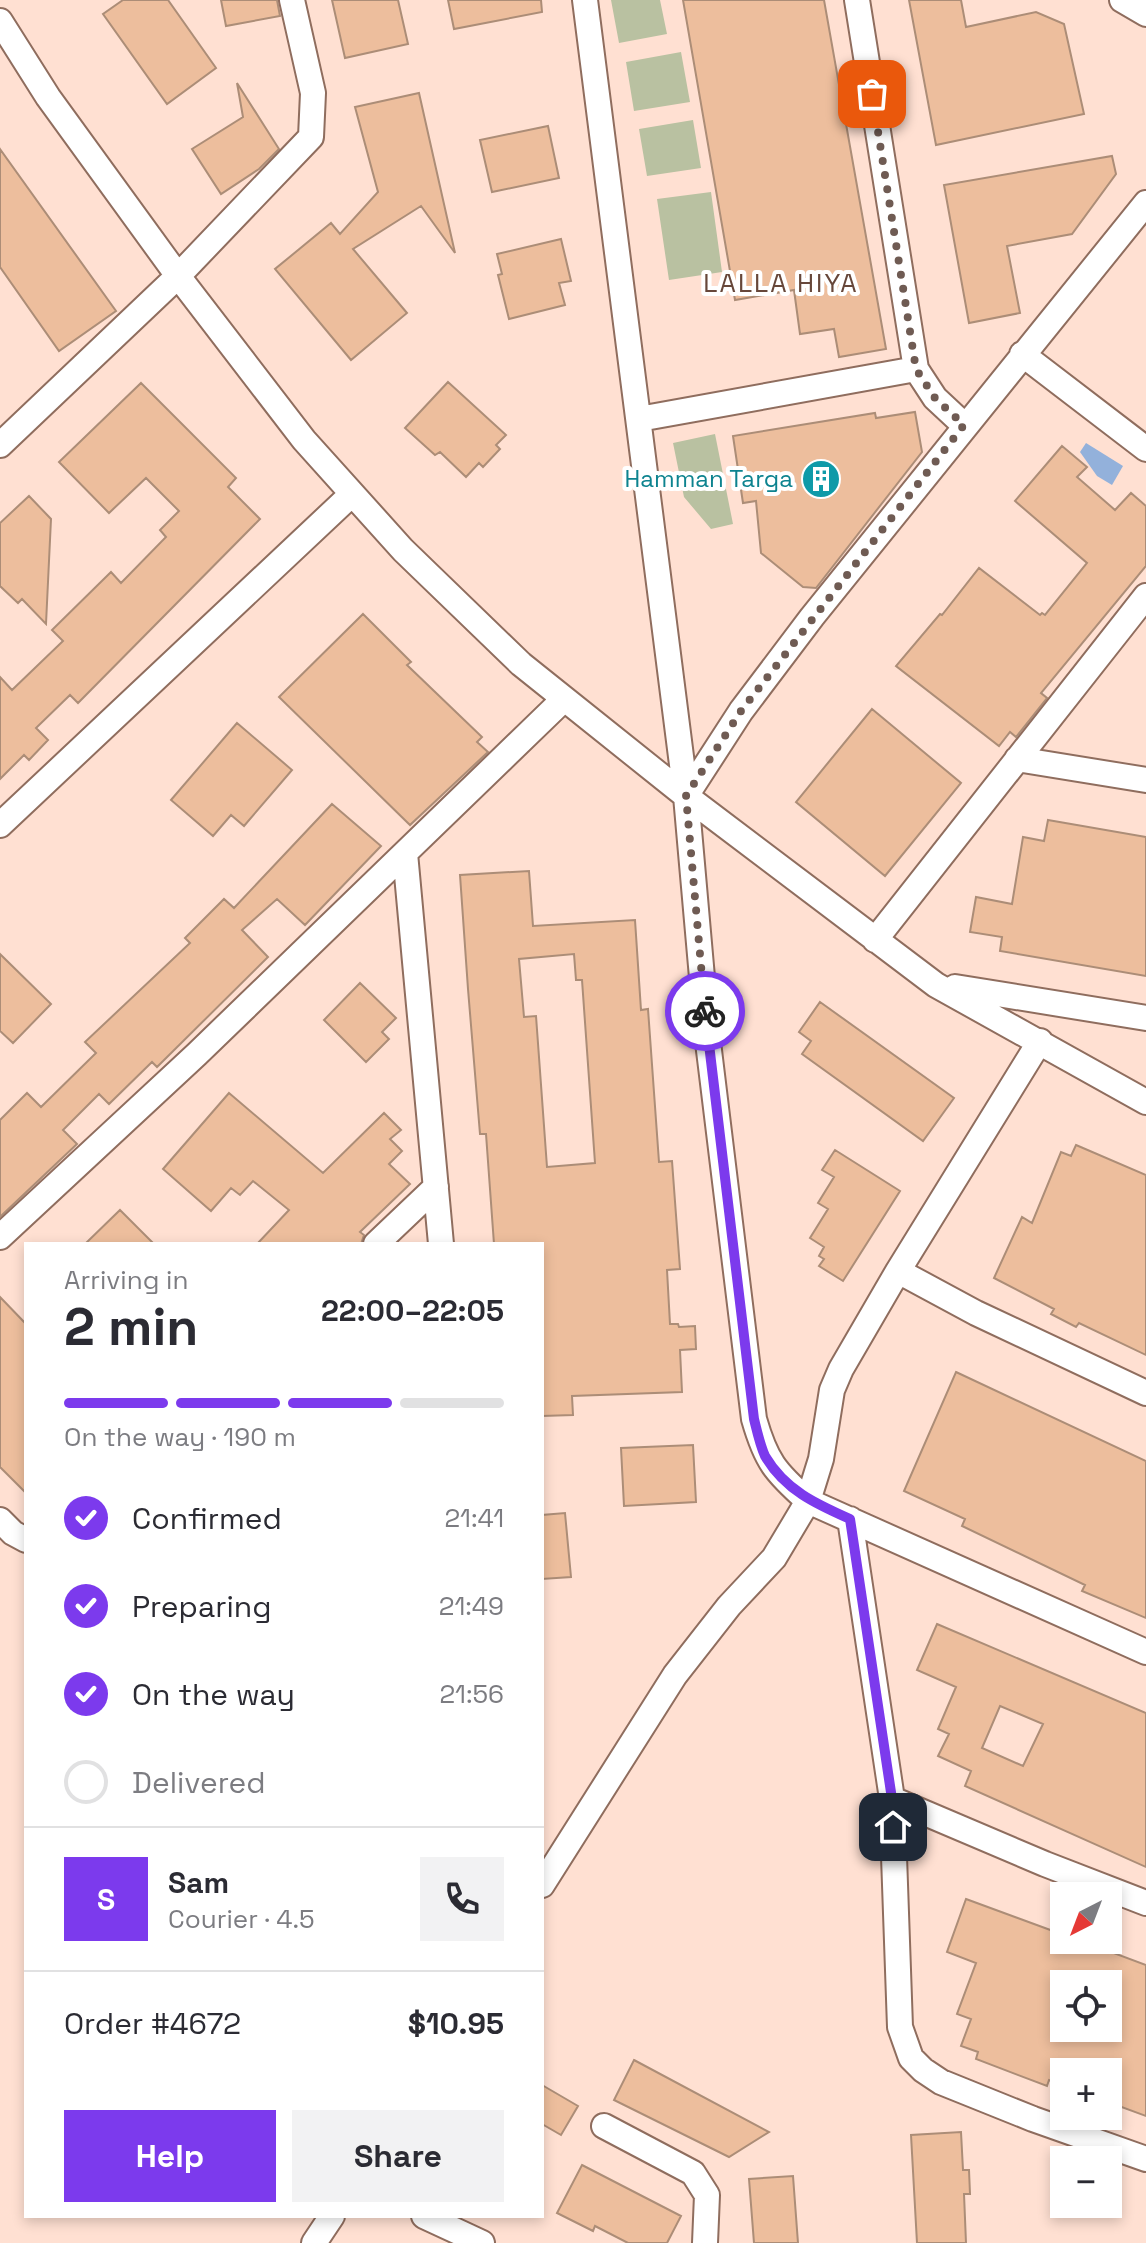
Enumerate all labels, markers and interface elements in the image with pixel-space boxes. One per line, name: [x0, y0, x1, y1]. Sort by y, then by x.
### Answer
pin: [838, 60, 906, 128]
icon: bag: [850, 72, 894, 116]
district label: LALLA HIYA: [703, 266, 859, 300]
building icon: Hamman Targa: [800, 458, 842, 500]
place label: Hamman Targa: [624, 463, 793, 494]
courier: [665, 971, 745, 1051]
icon: bike: [683, 989, 727, 1033]
text: Arriving in: [64, 1263, 188, 1297]
text: 22:00–22:05: [321, 1291, 504, 1330]
text: 2 min: [64, 1294, 198, 1360]
text: On the way · 190 m: [64, 1420, 296, 1454]
icon: check: [64, 1496, 108, 1540]
text: Confirmed: [132, 1499, 282, 1538]
text: 21:41: [444, 1501, 504, 1535]
icon: check: [64, 1584, 108, 1628]
text: Preparing: [132, 1587, 271, 1626]
text: 21:49: [439, 1589, 504, 1623]
icon: check: [64, 1672, 108, 1716]
text: On the way: [132, 1675, 295, 1714]
text: 21:56: [439, 1677, 504, 1711]
text: Delivered: [132, 1763, 266, 1802]
pin: [859, 1793, 927, 1861]
icon: home: [871, 1805, 915, 1849]
button: phone: [420, 1857, 504, 1941]
text: Sam: [168, 1863, 229, 1902]
text: S: [97, 1880, 115, 1919]
north arrow: [1050, 1882, 1122, 1954]
map controls: [1050, 1882, 1122, 2218]
text: Courier · 4.5: [168, 1902, 315, 1936]
button: locate: [1050, 1970, 1122, 2042]
text: Order #4672: [64, 2004, 241, 2043]
text: $10.95: [408, 2004, 504, 2043]
button: +: [1050, 2058, 1122, 2130]
button: Help: [64, 2110, 276, 2202]
button: Share: [292, 2110, 504, 2202]
button: −: [1050, 2146, 1122, 2218]

